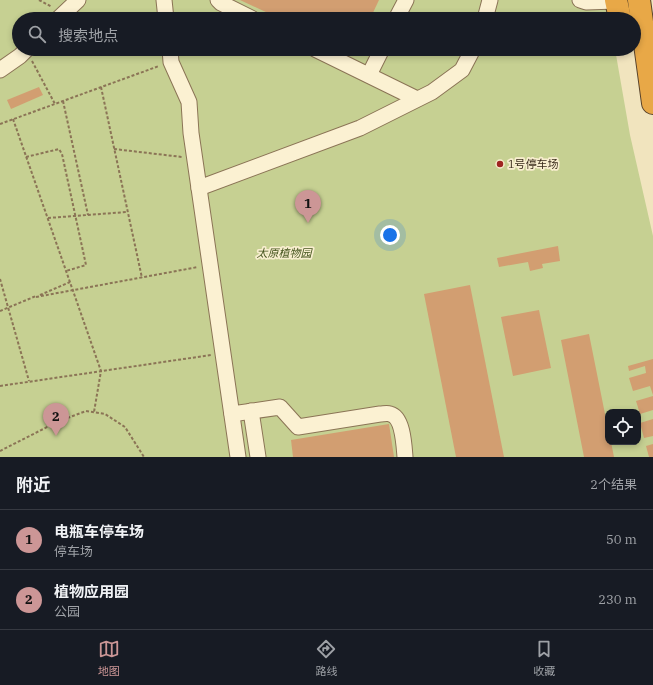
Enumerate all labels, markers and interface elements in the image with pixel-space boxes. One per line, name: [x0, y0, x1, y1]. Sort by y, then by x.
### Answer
search box: [12, 12, 641, 56]
icon: search: [26, 23, 48, 45]
text: 搜索地点: [58, 26, 118, 45]
place label: 1号停车场: [508, 157, 559, 171]
marker: 1号停车场: [495, 159, 505, 169]
pin: 1: [295, 190, 321, 223]
your location: [380, 225, 400, 245]
park label: 太原植物园: [257, 246, 313, 260]
pin: 2: [43, 403, 69, 436]
map controls: [605, 409, 641, 445]
button: locate: [605, 409, 641, 445]
text: 附近: [16, 474, 50, 496]
text: 2个结果: [590, 476, 637, 493]
text: 电瓶车停车场: [54, 522, 144, 541]
text: 1: [25, 531, 33, 548]
text: 50 m: [606, 531, 637, 548]
text: 停车场: [54, 543, 93, 560]
text: 植物应用园: [54, 582, 129, 601]
text: 2: [25, 591, 33, 608]
text: 230 m: [598, 591, 637, 608]
text: 公园: [54, 603, 80, 620]
tab: 地图: [98, 638, 120, 678]
tab: 路线: [315, 638, 337, 678]
tab: 收藏: [533, 638, 555, 678]

